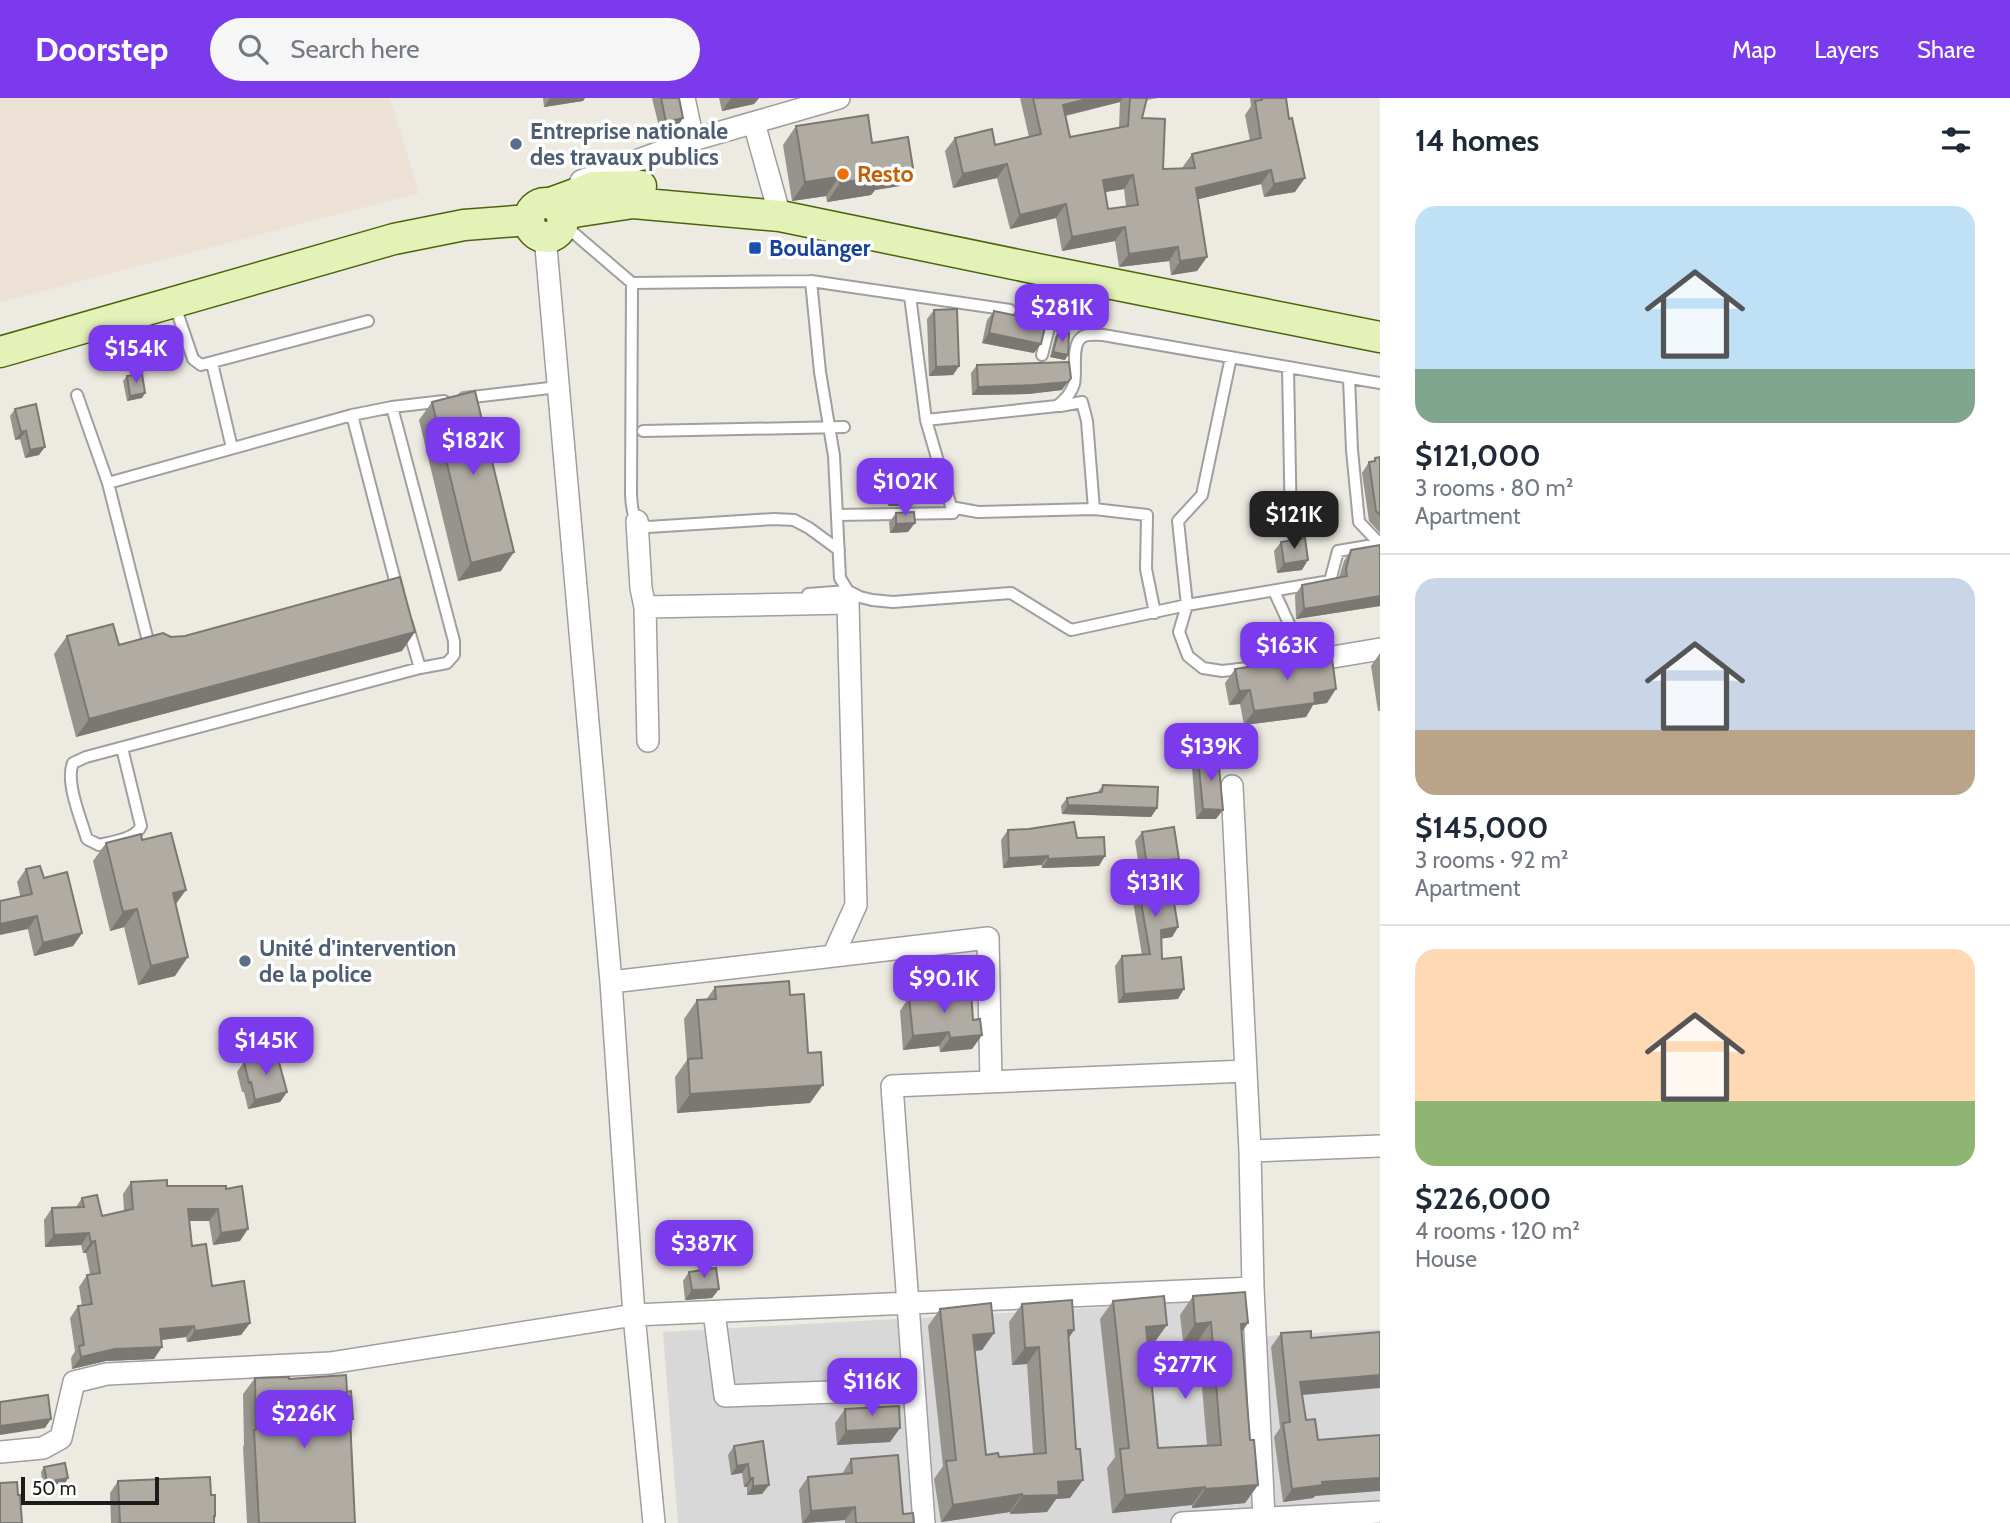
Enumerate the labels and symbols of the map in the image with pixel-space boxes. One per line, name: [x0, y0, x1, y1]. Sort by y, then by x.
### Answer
place label: Entreprise nationale des travaux publics: [530, 117, 728, 171]
marker: Entreprise nationale des travaux publics: [508, 136, 524, 152]
place label: Resto: [857, 160, 914, 188]
marker: Resto: [835, 166, 851, 182]
place label: Boulanger: [769, 234, 871, 262]
marker: Boulanger: [747, 240, 763, 256]
pin: $281K: [1013, 285, 1111, 344]
pin: $154K: [87, 326, 185, 385]
pin: $182K: [424, 418, 522, 477]
pin: $102K: [856, 458, 954, 518]
pin: $121K: [1245, 491, 1343, 551]
pin: $163K: [1238, 622, 1336, 682]
pin: $139K: [1162, 724, 1260, 783]
pin: $131K: [1106, 860, 1204, 919]
place label: Unité d'intervention de la police: [259, 934, 456, 988]
marker: Unité d'intervention de la police: [237, 953, 253, 969]
pin: $90.1K: [887, 956, 1001, 1015]
pin: $145K: [217, 1018, 315, 1077]
pin: $387K: [655, 1220, 753, 1280]
pin: $277K: [1136, 1342, 1234, 1401]
pin: $116K: [823, 1358, 921, 1418]
pin: $226K: [255, 1390, 353, 1450]
scale bar: [21, 1474, 159, 1506]

